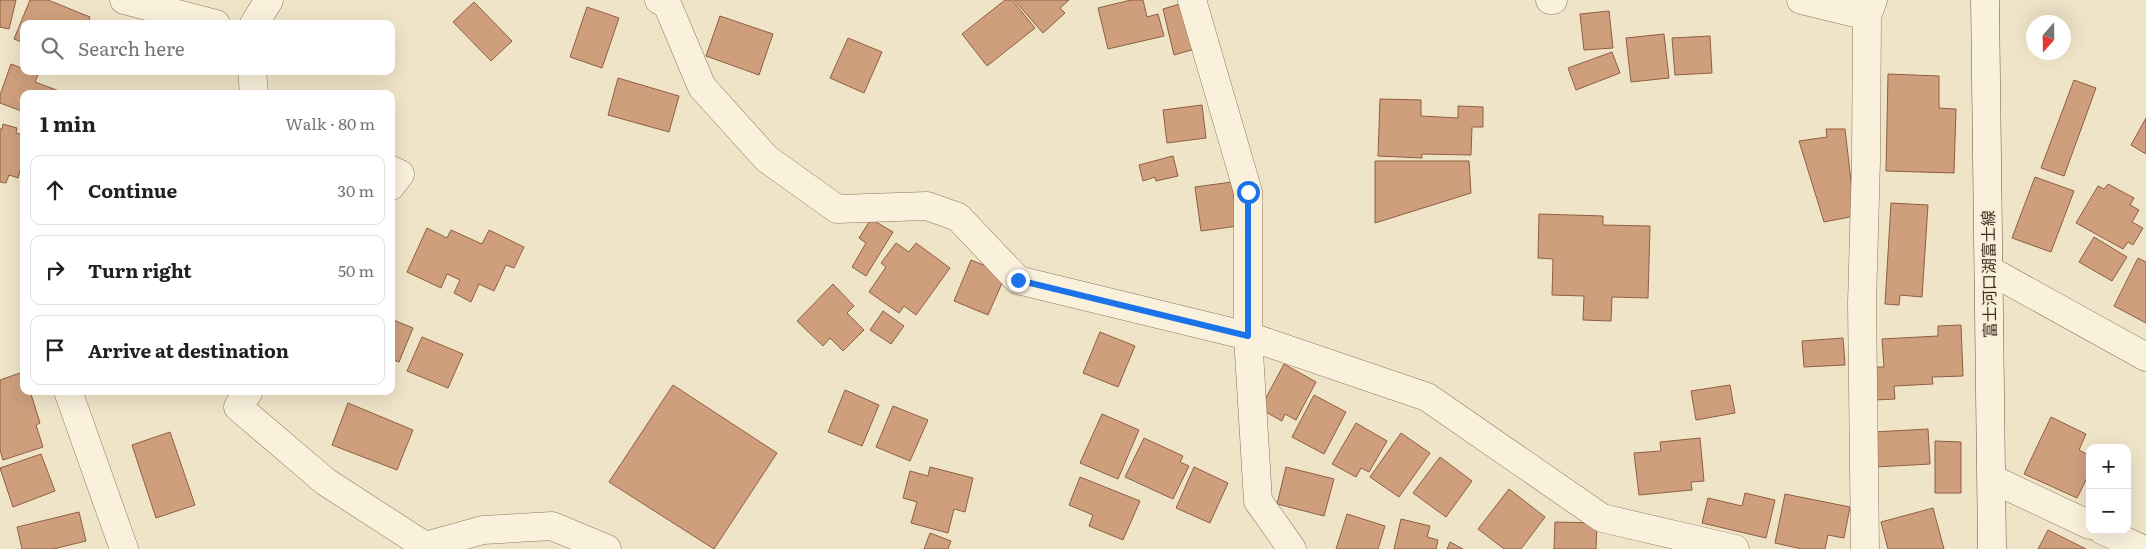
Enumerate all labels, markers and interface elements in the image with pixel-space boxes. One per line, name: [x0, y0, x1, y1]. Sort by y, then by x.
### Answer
north arrow: [2026, 15, 2071, 60]
search box: [20, 20, 395, 75]
icon: search: [38, 34, 66, 62]
text: Search here: [78, 34, 185, 62]
text: 1 min: [40, 107, 96, 138]
text: Walk · 80 m: [286, 111, 375, 135]
icon: ahead: [41, 176, 69, 204]
text: Continue: [88, 176, 177, 204]
text: 30 m: [337, 178, 374, 202]
route start: [1237, 181, 1260, 204]
street label: 富士河口湖富士線: [1975, 210, 2001, 338]
icon: right: [41, 256, 69, 284]
text: Turn right: [88, 256, 192, 284]
text: 50 m: [338, 258, 374, 282]
route end: [1007, 269, 1030, 292]
icon: arrive: [41, 336, 69, 364]
text: Arrive at destination: [88, 336, 289, 364]
map controls: [2086, 444, 2131, 534]
button: +: [2086, 444, 2131, 489]
button: −: [2086, 489, 2131, 534]

